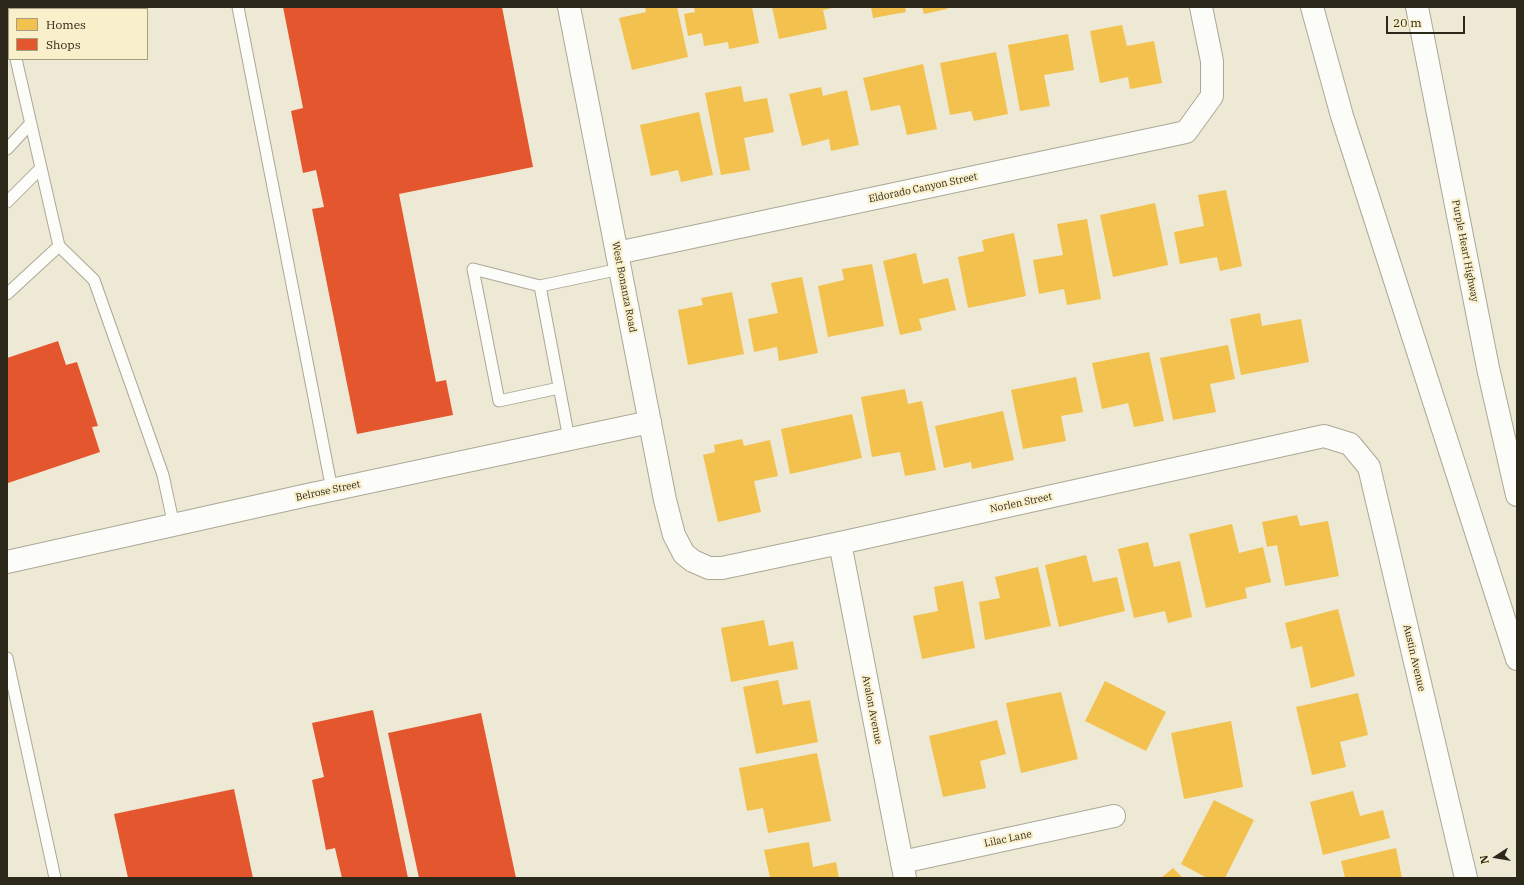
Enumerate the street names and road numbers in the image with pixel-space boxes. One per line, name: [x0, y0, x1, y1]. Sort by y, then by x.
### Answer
street label: Eldorado Canyon Street: [868, 171, 978, 205]
street label: Purple Heart Highway: [1449, 199, 1481, 303]
street label: West Bonanza Road: [609, 240, 639, 334]
street label: Belrose Street: [295, 478, 361, 504]
street label: Norlen Street: [989, 491, 1053, 515]
street label: Austin Avenue: [1400, 623, 1428, 693]
street label: Avalon Avenue: [859, 675, 885, 745]
street label: Lilac Lane: [983, 828, 1033, 850]

